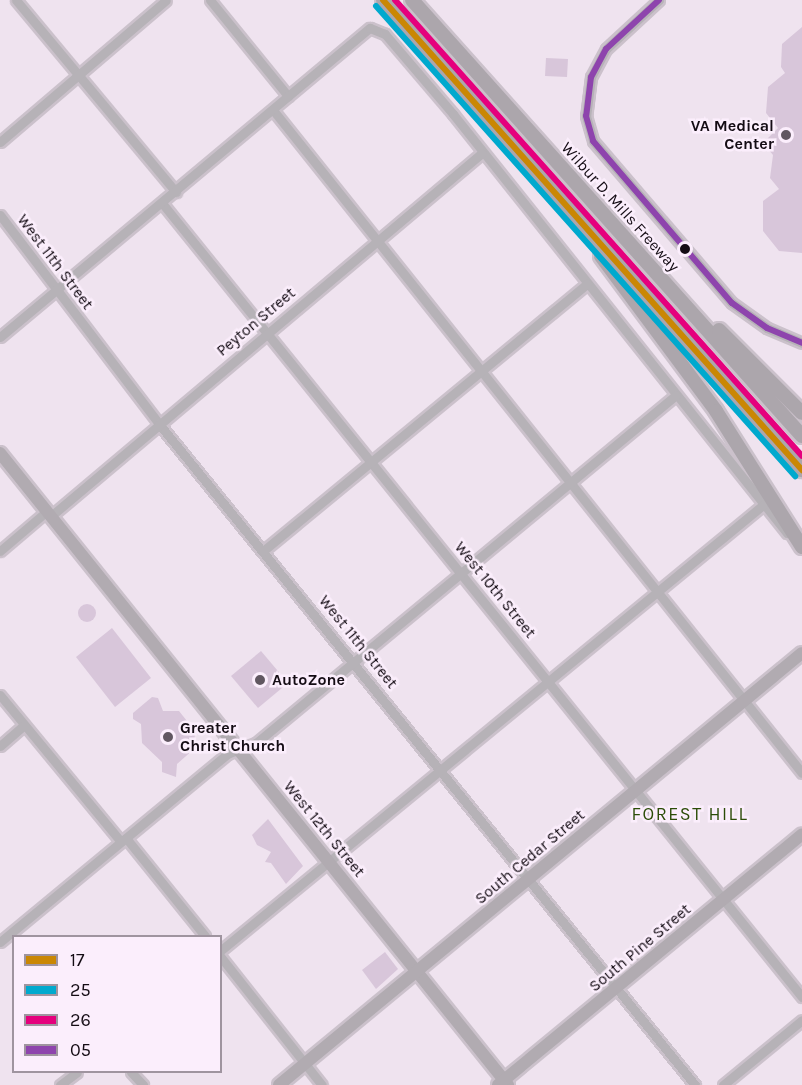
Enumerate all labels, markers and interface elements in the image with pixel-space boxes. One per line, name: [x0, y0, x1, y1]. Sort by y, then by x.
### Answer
place label: VA Medical Center: [691, 116, 774, 154]
marker: VA Medical Center: [779, 128, 793, 142]
street label: Wilbur D. Mills Freeway: [557, 138, 683, 276]
street label: West 11th Street: [13, 211, 97, 313]
unlabelled marker: [679, 243, 691, 255]
street label: Peyton Street: [213, 284, 299, 360]
street label: West 10th Street: [450, 538, 540, 642]
street label: West 11th Street: [315, 592, 401, 692]
place label: AutoZone: [272, 670, 345, 690]
marker: AutoZone: [253, 673, 267, 687]
place label: Greater Christ Church: [180, 718, 285, 756]
marker: Greater Christ Church: [161, 730, 175, 744]
street label: West 12th Street: [279, 777, 369, 881]
district label: FOREST HILL: [632, 803, 748, 825]
street label: South Cedar Street: [471, 805, 589, 909]
street label: South Pine Street: [585, 900, 695, 996]
legend: [12, 935, 222, 1073]
text: 17: [70, 949, 84, 971]
text: 25: [70, 979, 91, 1001]
text: 26: [70, 1009, 91, 1031]
text: 05: [70, 1039, 91, 1061]

